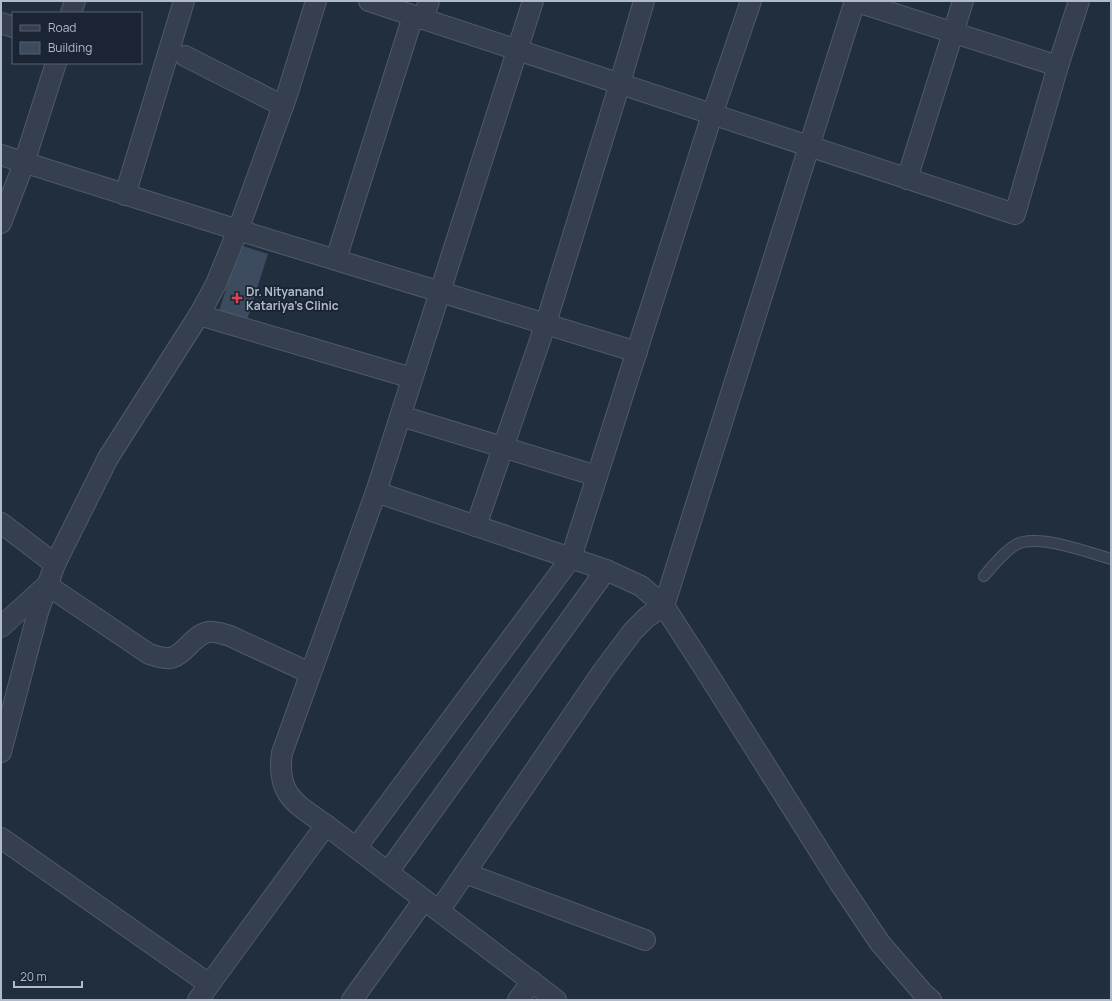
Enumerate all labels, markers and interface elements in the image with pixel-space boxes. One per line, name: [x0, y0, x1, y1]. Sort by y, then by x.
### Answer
legend: [12, 12, 142, 64]
text: Road: [48, 19, 76, 36]
text: Building: [48, 39, 92, 56]
place label: Dr. Nityanand Katariya's Clinic: [246, 283, 339, 314]
marker: Dr. Nityanand Katariya's Clinic: [231, 292, 243, 304]
scale bar: [14, 963, 82, 989]
text: 20 m: [20, 968, 47, 985]

